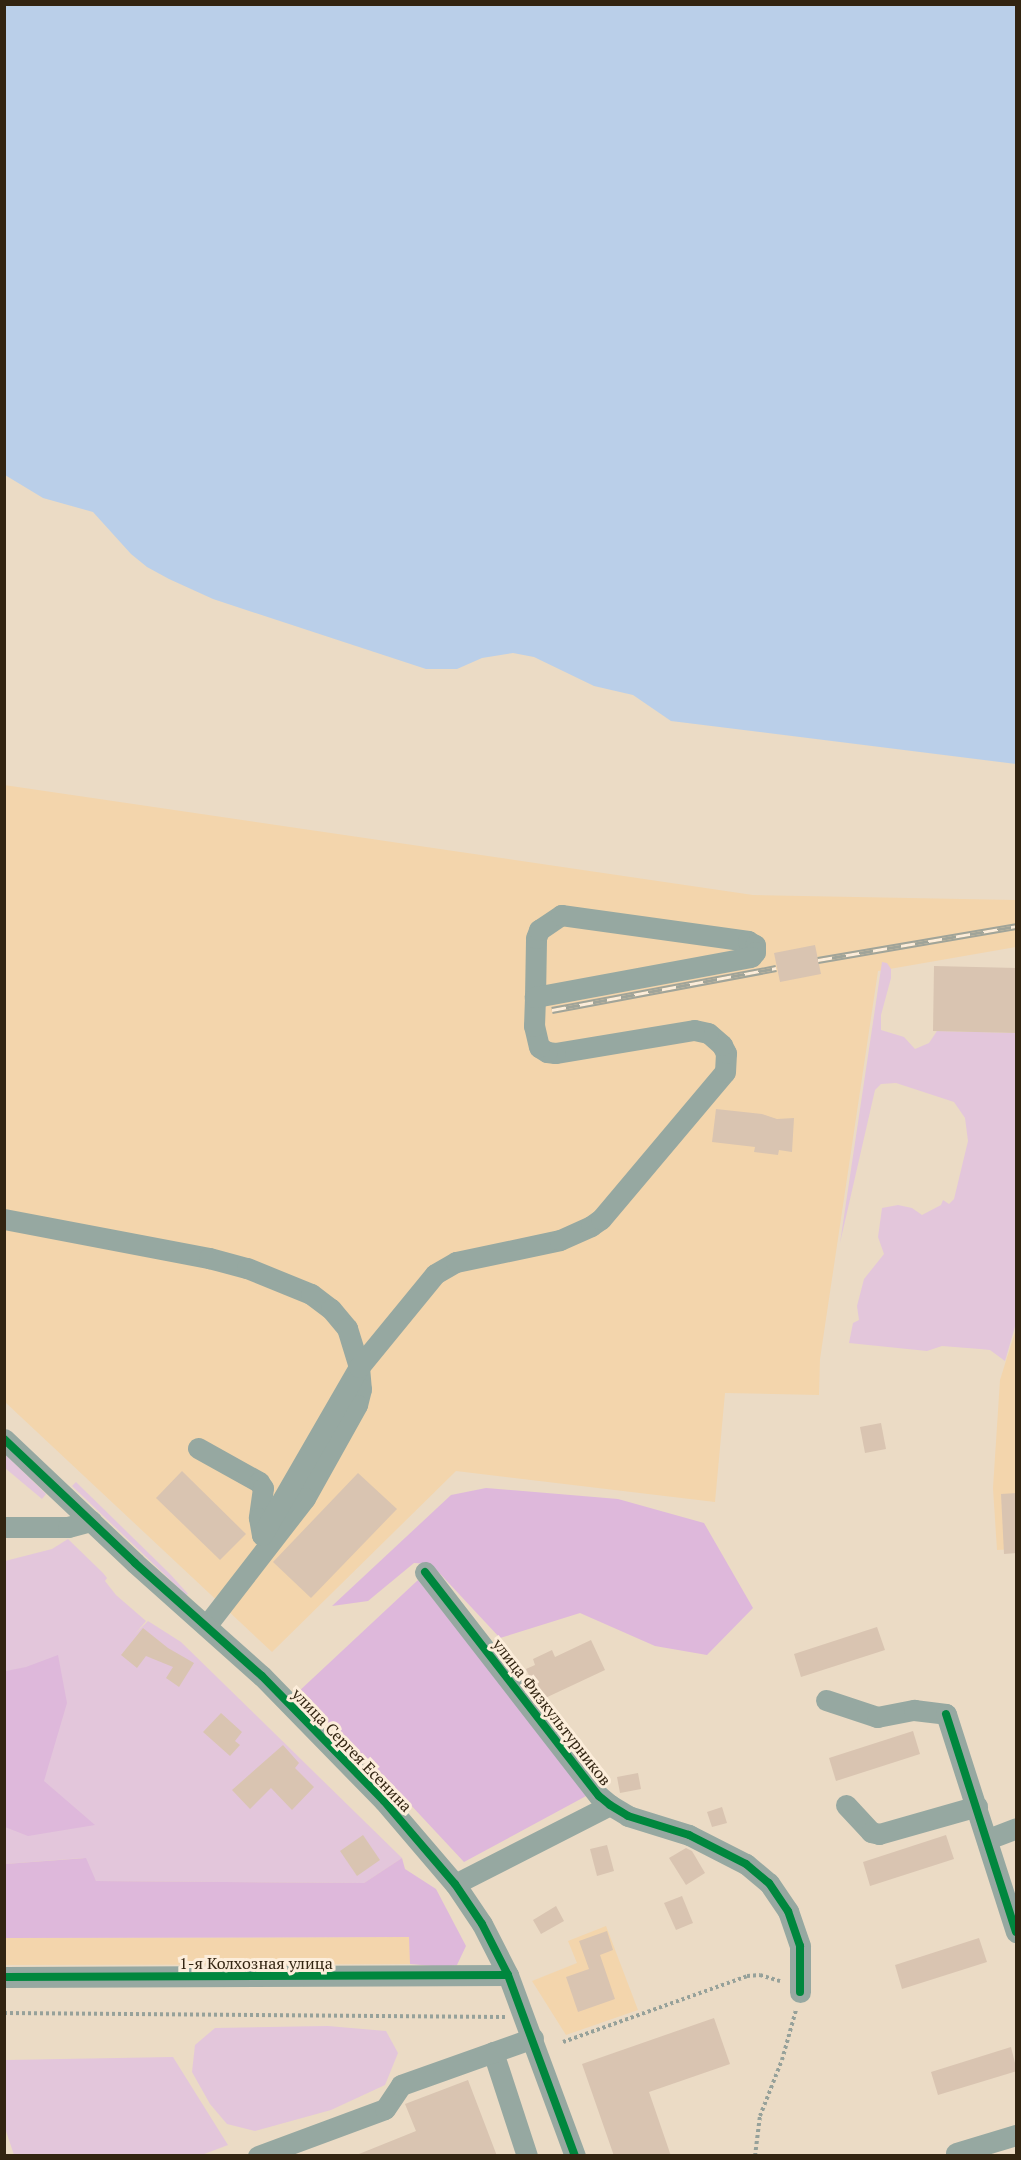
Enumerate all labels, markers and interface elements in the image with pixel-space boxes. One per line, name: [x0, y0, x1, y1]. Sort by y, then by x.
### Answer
street label: улица Физкультурников: [489, 1635, 615, 1789]
street label: улица Сергея Есенина: [288, 1684, 416, 1816]
street label: 1-я Колхозная улица: [179, 1953, 333, 1973]

